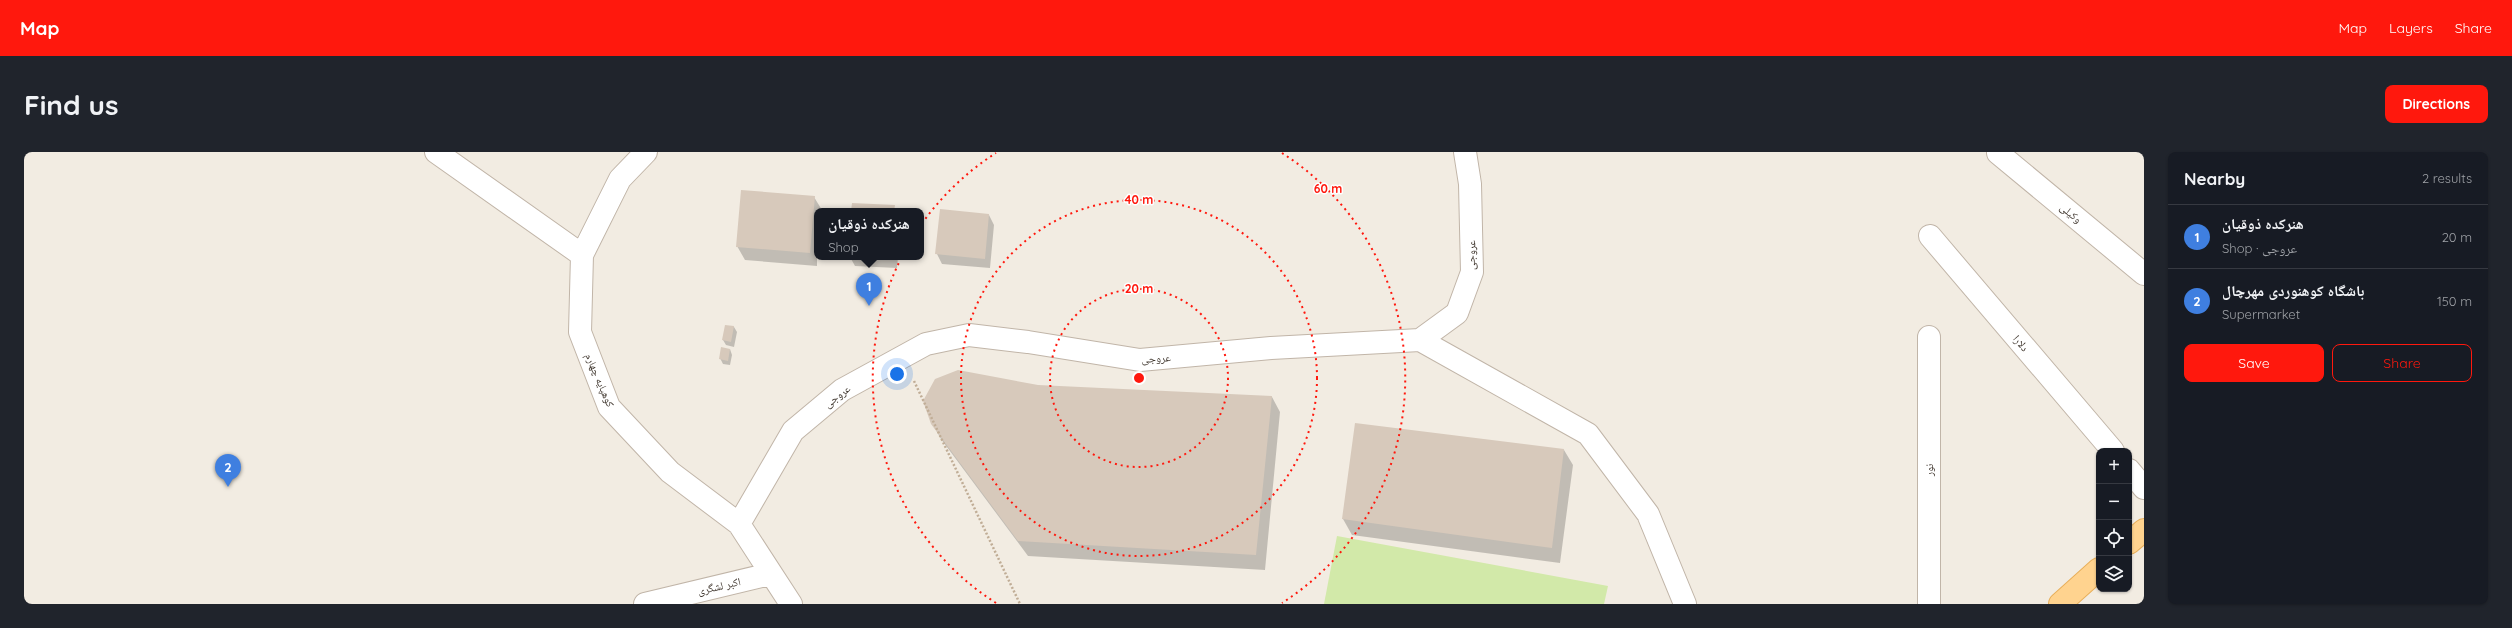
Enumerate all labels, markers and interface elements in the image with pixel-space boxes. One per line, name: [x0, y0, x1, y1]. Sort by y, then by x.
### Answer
text: Map: [20, 16, 59, 40]
text: Map: [2338, 19, 2367, 37]
text: Layers: [2389, 19, 2433, 37]
text: Share: [2455, 19, 2492, 37]
button: Directions: [2385, 85, 2488, 123]
text: Find us: [24, 87, 118, 122]
text: Nearby: [2184, 168, 2245, 189]
text: 2 results: [2422, 170, 2472, 186]
text: 60 m: [1314, 181, 1342, 196]
text: 40 m: [1125, 192, 1153, 207]
street label: وکیلی: [2057, 200, 2085, 226]
popup: [814, 208, 924, 260]
text: هنرکده ذوقیان: [828, 214, 910, 233]
text: هنرکده ذوقیان: [2222, 214, 2304, 233]
text: 1: [2194, 229, 2200, 245]
text: 20 m: [2442, 229, 2472, 245]
text: Shop: [828, 239, 859, 255]
street label: عروجی: [1464, 240, 1478, 270]
text: Shop · عروجی: [2222, 240, 2297, 256]
pin: 1: [856, 273, 882, 306]
text: 20 m: [1125, 281, 1153, 296]
text: باشگاه کوهنوردی مهرچال: [2222, 281, 2364, 300]
text: 2: [2193, 293, 2201, 309]
text: 150 m: [2437, 293, 2472, 309]
text: Supermarket: [2222, 306, 2300, 322]
street label: دلارا: [2010, 332, 2032, 354]
button: Save: [2184, 344, 2324, 382]
button: Share: [2332, 344, 2472, 382]
street label: عروجی: [1141, 350, 1172, 366]
street label: کوهپایه چهارم: [582, 351, 618, 410]
your location: [887, 364, 907, 384]
centre of rings: [1132, 371, 1146, 385]
street label: عروجی: [821, 381, 853, 411]
map controls: [2096, 448, 2132, 592]
button: +: [2096, 448, 2132, 484]
pin: 2: [215, 454, 241, 487]
street label: نور: [1922, 464, 1936, 477]
button: −: [2096, 484, 2132, 520]
button: locate: [2096, 520, 2132, 556]
button: layers: [2096, 556, 2132, 592]
street label: اکبر لشگری: [696, 574, 742, 598]

